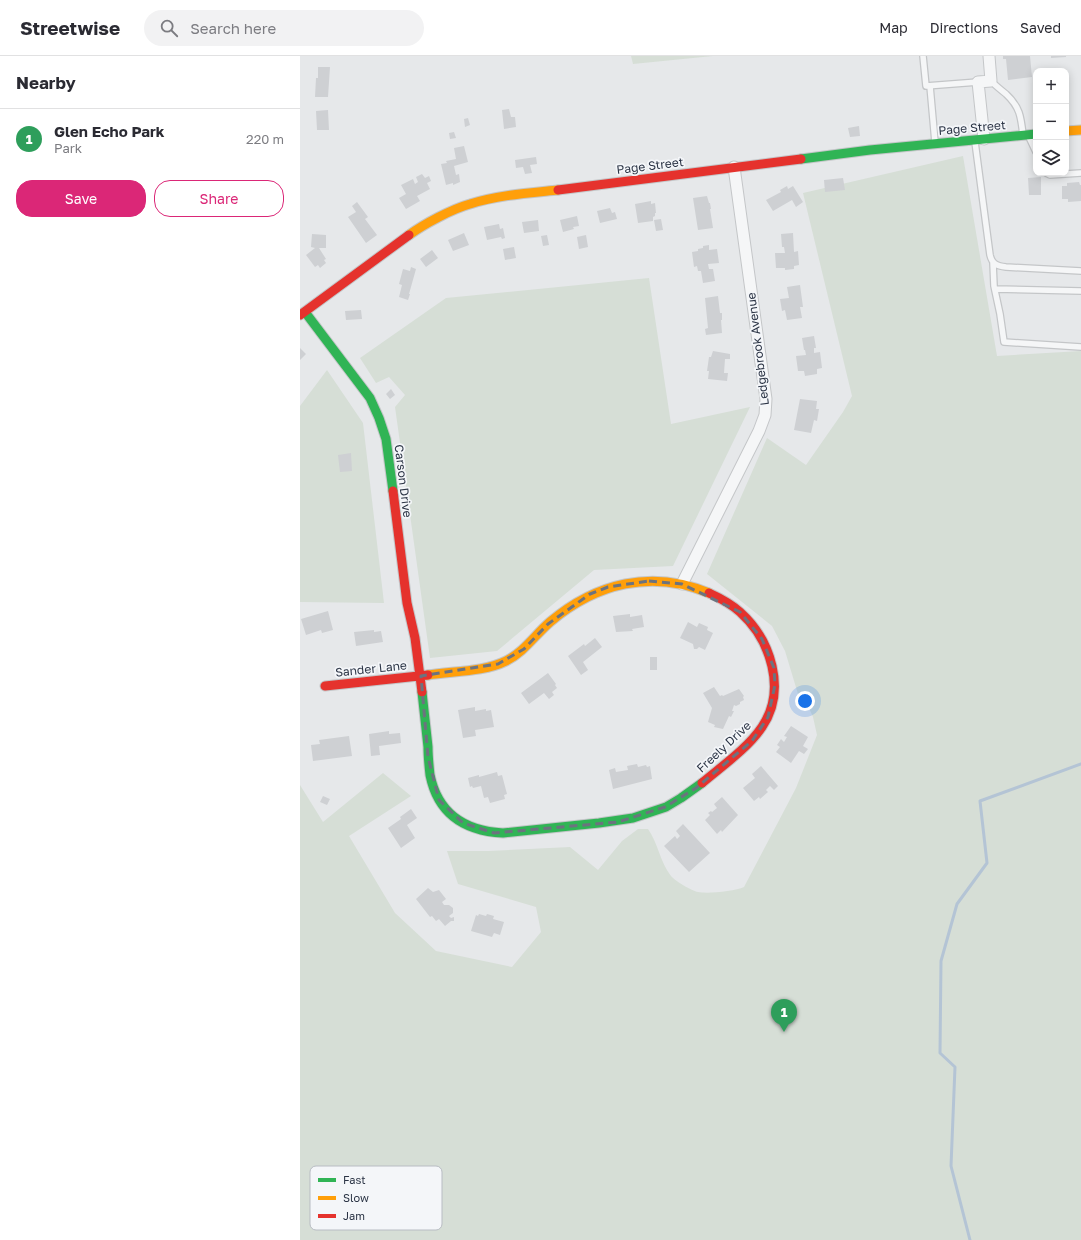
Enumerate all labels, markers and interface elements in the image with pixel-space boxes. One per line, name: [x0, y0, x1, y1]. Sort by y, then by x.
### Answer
search box: [144, 10, 424, 46]
text: Streetwise: [20, 16, 120, 39]
icon: search: [158, 17, 180, 39]
text: Search here: [190, 19, 276, 37]
text: Map: [879, 19, 908, 36]
text: Directions: [930, 19, 998, 36]
text: Saved: [1020, 19, 1061, 36]
map controls: [1033, 68, 1069, 176]
button: +: [1033, 68, 1069, 104]
text: Nearby: [16, 72, 76, 93]
button: −: [1033, 104, 1069, 140]
street label: Page Street: [938, 117, 1006, 138]
text: Glen Echo Park: [54, 122, 164, 140]
text: 1: [26, 131, 32, 147]
text: 220 m: [246, 131, 284, 147]
text: Park: [54, 140, 82, 156]
button: layers: [1033, 140, 1069, 176]
street label: Page Street: [616, 154, 684, 177]
button: Save: [16, 180, 146, 217]
button: Share: [154, 180, 284, 217]
street label: Ledgebrook Avenue: [743, 292, 772, 406]
street label: Carson Drive: [392, 444, 415, 518]
street label: Sander Lane: [334, 657, 408, 680]
your location: [795, 691, 815, 711]
street label: Freely Drive: [693, 718, 754, 776]
pin: 1: [771, 999, 797, 1032]
legend: [310, 1166, 442, 1230]
text: Fast: [343, 1173, 366, 1186]
text: Slow: [343, 1191, 369, 1204]
text: Jam: [343, 1209, 365, 1222]

